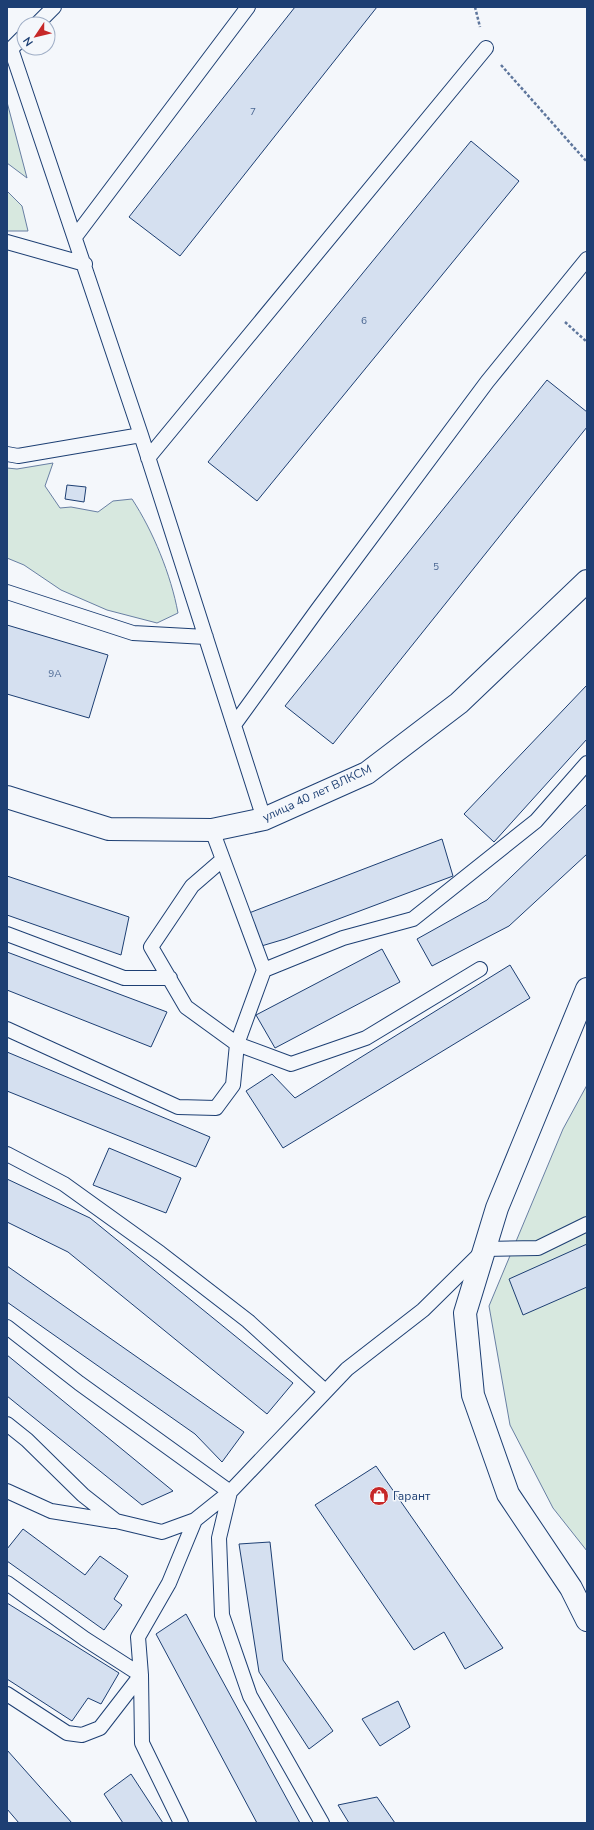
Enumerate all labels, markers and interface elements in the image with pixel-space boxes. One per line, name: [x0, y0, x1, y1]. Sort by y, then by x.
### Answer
north arrow: [16, 16, 56, 56]
text: N: [20, 34, 37, 49]
house number: 7: [250, 105, 256, 119]
house number: 6: [361, 314, 367, 328]
house number: 5: [433, 560, 439, 574]
house number: 9А: [48, 667, 62, 681]
street label: улица 40 лет ВЛКСМ: [260, 761, 374, 825]
shop icon: Гарант: [368, 1485, 390, 1507]
place label: Гарант: [393, 1488, 431, 1504]

